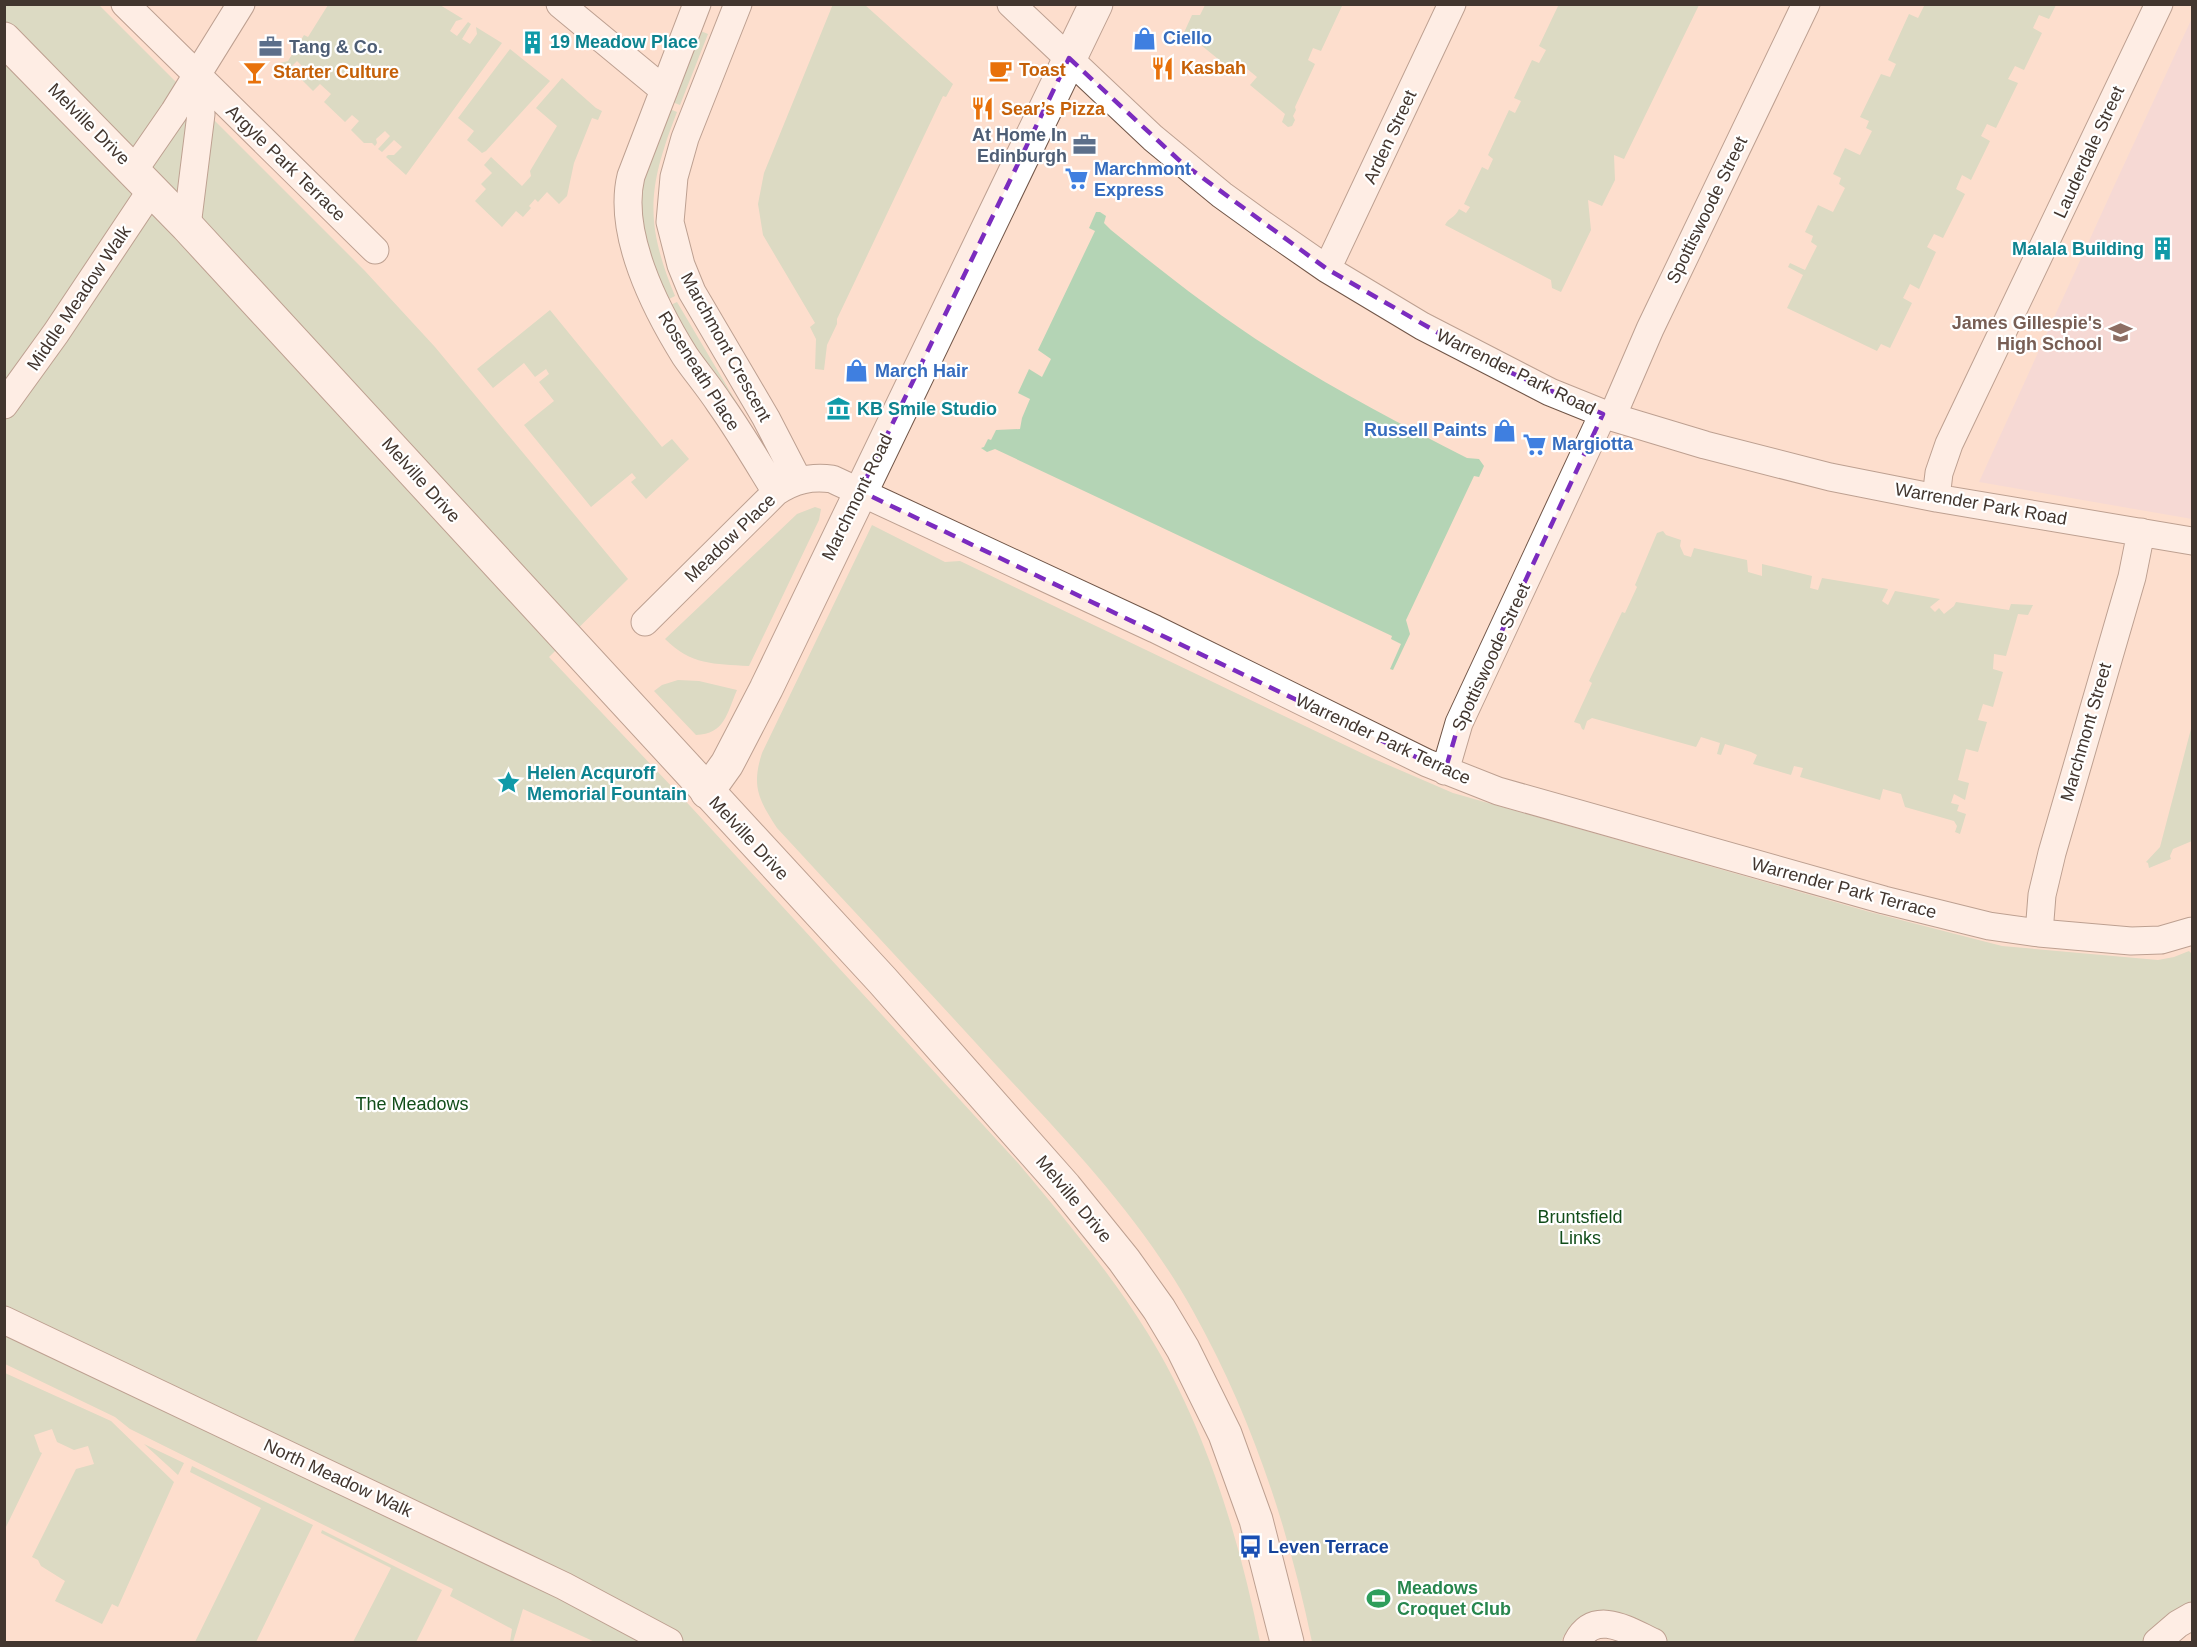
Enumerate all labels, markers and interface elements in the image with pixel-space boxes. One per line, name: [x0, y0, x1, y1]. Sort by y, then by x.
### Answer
shop icon: Ciello: [1132, 25, 1158, 51]
place label: Ciello: [1163, 28, 1212, 48]
building icon: 19 Meadow Place: [519, 29, 545, 55]
place label: 19 Meadow Place: [550, 32, 698, 52]
office icon: Tang & Co.: [258, 34, 284, 60]
place label: Tang & Co.: [289, 37, 383, 57]
restaurant icon: Kasbah: [1150, 55, 1176, 81]
cafe icon: Toast: [988, 57, 1014, 83]
place label: Kasbah: [1181, 58, 1246, 78]
bar icon: Starter Culture: [242, 59, 268, 85]
place label: Toast: [1019, 60, 1066, 80]
place label: Starter Culture: [273, 62, 399, 82]
street label: Melville Drive: [44, 79, 134, 169]
street label: Lauderdale Street: [2050, 83, 2128, 221]
street label: Arden Street: [1360, 87, 1420, 187]
restaurant icon: Sear’s Pizza: [970, 96, 996, 122]
place label: Sear’s Pizza: [1001, 99, 1106, 119]
street label: Argyle Park Terrace: [222, 101, 350, 225]
place label: At Home In Edinburgh: [972, 125, 1067, 166]
office icon: At Home In Edinburgh: [1072, 132, 1098, 158]
street label: Spottiswoode Street: [1663, 133, 1751, 287]
place label: Marchmont Express: [1094, 159, 1191, 200]
supermarket icon: Marchmont Express: [1063, 166, 1089, 192]
street label: Middle Meadow Walk: [23, 221, 135, 374]
building icon: Malala Building: [2149, 236, 2175, 262]
place label: Malala Building: [2012, 239, 2144, 259]
street label: Marchmont Crescent: [677, 269, 775, 425]
street label: Roseneath Place: [654, 308, 744, 434]
place label: James Gillespie's High School: [1952, 313, 2102, 354]
school or university icon: James Gillespie's High School: [2107, 320, 2133, 346]
street label: Warrender Park Road: [1433, 325, 1599, 419]
shop icon: March Hair: [844, 358, 870, 384]
place label: March Hair: [875, 361, 968, 381]
museum icon: KB Smile Studio: [826, 396, 852, 422]
place label: KB Smile Studio: [857, 399, 997, 419]
shop icon: Russell Paints: [1492, 417, 1518, 443]
place label: Russell Paints: [1364, 420, 1487, 440]
street label: Marchmont Road: [818, 431, 896, 563]
supermarket icon: Margiotta: [1521, 431, 1547, 457]
street label: Melville Drive: [378, 434, 464, 526]
place label: Margiotta: [1552, 434, 1634, 454]
street label: Warrender Park Road: [1893, 479, 2069, 529]
street label: Meadow Place: [681, 490, 779, 586]
street label: Spottiswoode Street: [1448, 580, 1534, 734]
street label: Marchmont Street: [2057, 660, 2115, 804]
street label: Warrender Park Terrace: [1292, 690, 1474, 788]
place label: Helen Acquroff Memorial Fountain: [527, 763, 687, 804]
place icon: Helen Acquroff Memorial Fountain: [496, 770, 522, 796]
street label: Melville Drive: [705, 792, 793, 884]
street label: Warrender Park Terrace: [1749, 854, 1939, 922]
park label: The Meadows: [355, 1094, 469, 1114]
street label: Melville Drive: [1032, 1152, 1116, 1246]
park label: Bruntsfield Links: [1537, 1207, 1623, 1248]
street label: North Meadow Walk: [261, 1435, 416, 1522]
bus stop icon: Leven Terrace: [1237, 1534, 1263, 1560]
place label: Leven Terrace: [1268, 1537, 1389, 1557]
place label: Meadows Croquet Club: [1397, 1578, 1511, 1619]
sports icon: Meadows Croquet Club: [1366, 1585, 1392, 1611]

